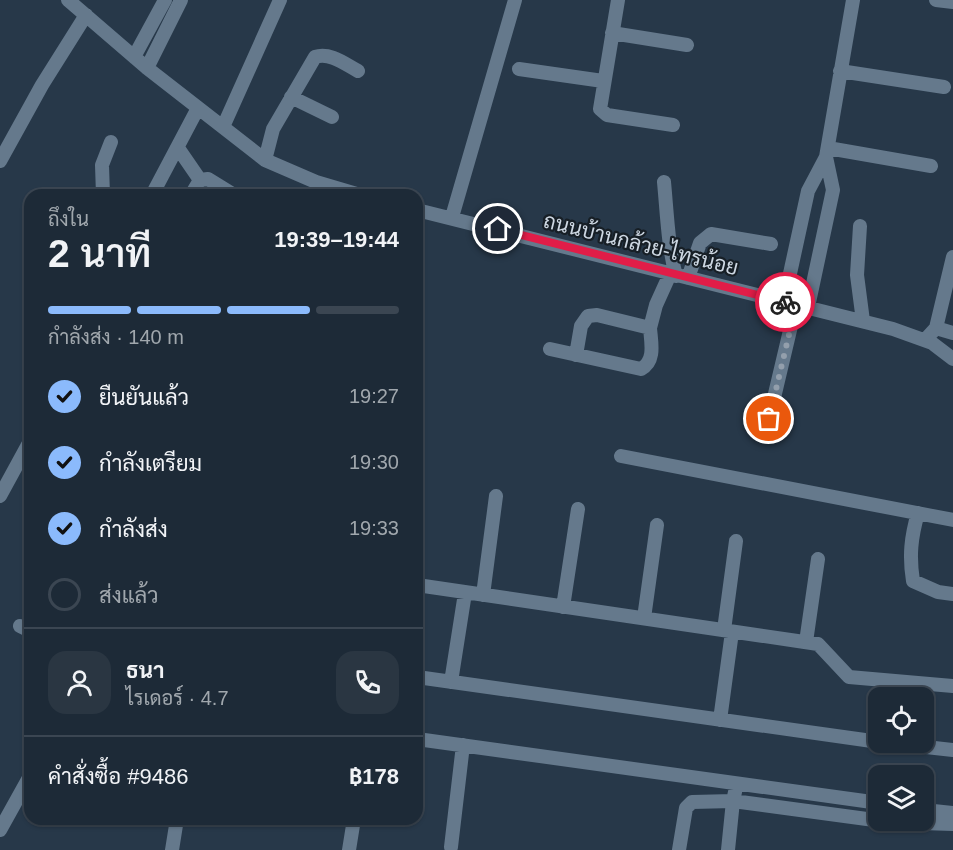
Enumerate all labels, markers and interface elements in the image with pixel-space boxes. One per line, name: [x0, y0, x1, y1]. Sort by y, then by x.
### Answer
pin: [472, 203, 523, 254]
text: ถึงใน: [48, 208, 89, 230]
street label: ถนนบ้านกล้วย-ไทรน้อย: [541, 208, 741, 279]
icon: home: [481, 212, 514, 245]
text: 19:39–19:44: [274, 227, 399, 252]
text: 2 นาที: [48, 232, 151, 275]
courier: [755, 272, 815, 332]
icon: bike: [769, 286, 802, 319]
text: กำลังส่ง · 140 m: [48, 326, 184, 348]
icon: check: [48, 380, 81, 413]
text: ยืนยันแล้ว: [99, 385, 189, 410]
text: 19:27: [349, 385, 399, 407]
pin: [743, 393, 794, 444]
icon: bag: [752, 402, 785, 435]
icon: check: [48, 446, 81, 479]
text: กำลังเตรียม: [99, 451, 202, 476]
text: 19:30: [349, 451, 399, 473]
icon: check: [48, 512, 81, 545]
text: กำลังส่ง: [99, 517, 168, 542]
text: 19:33: [349, 517, 399, 539]
text: ส่งแล้ว: [99, 583, 159, 608]
button: person: [48, 651, 111, 714]
button: phone: [336, 651, 399, 714]
text: ธนา: [126, 658, 164, 683]
text: ไรเดอร์ · 4.7: [126, 687, 229, 709]
map controls: [868, 687, 934, 831]
button: locate: [868, 687, 934, 753]
text: คำสั่งซื้อ #9486: [48, 764, 188, 789]
text: ฿178: [349, 764, 399, 789]
button: layers: [868, 765, 934, 831]

